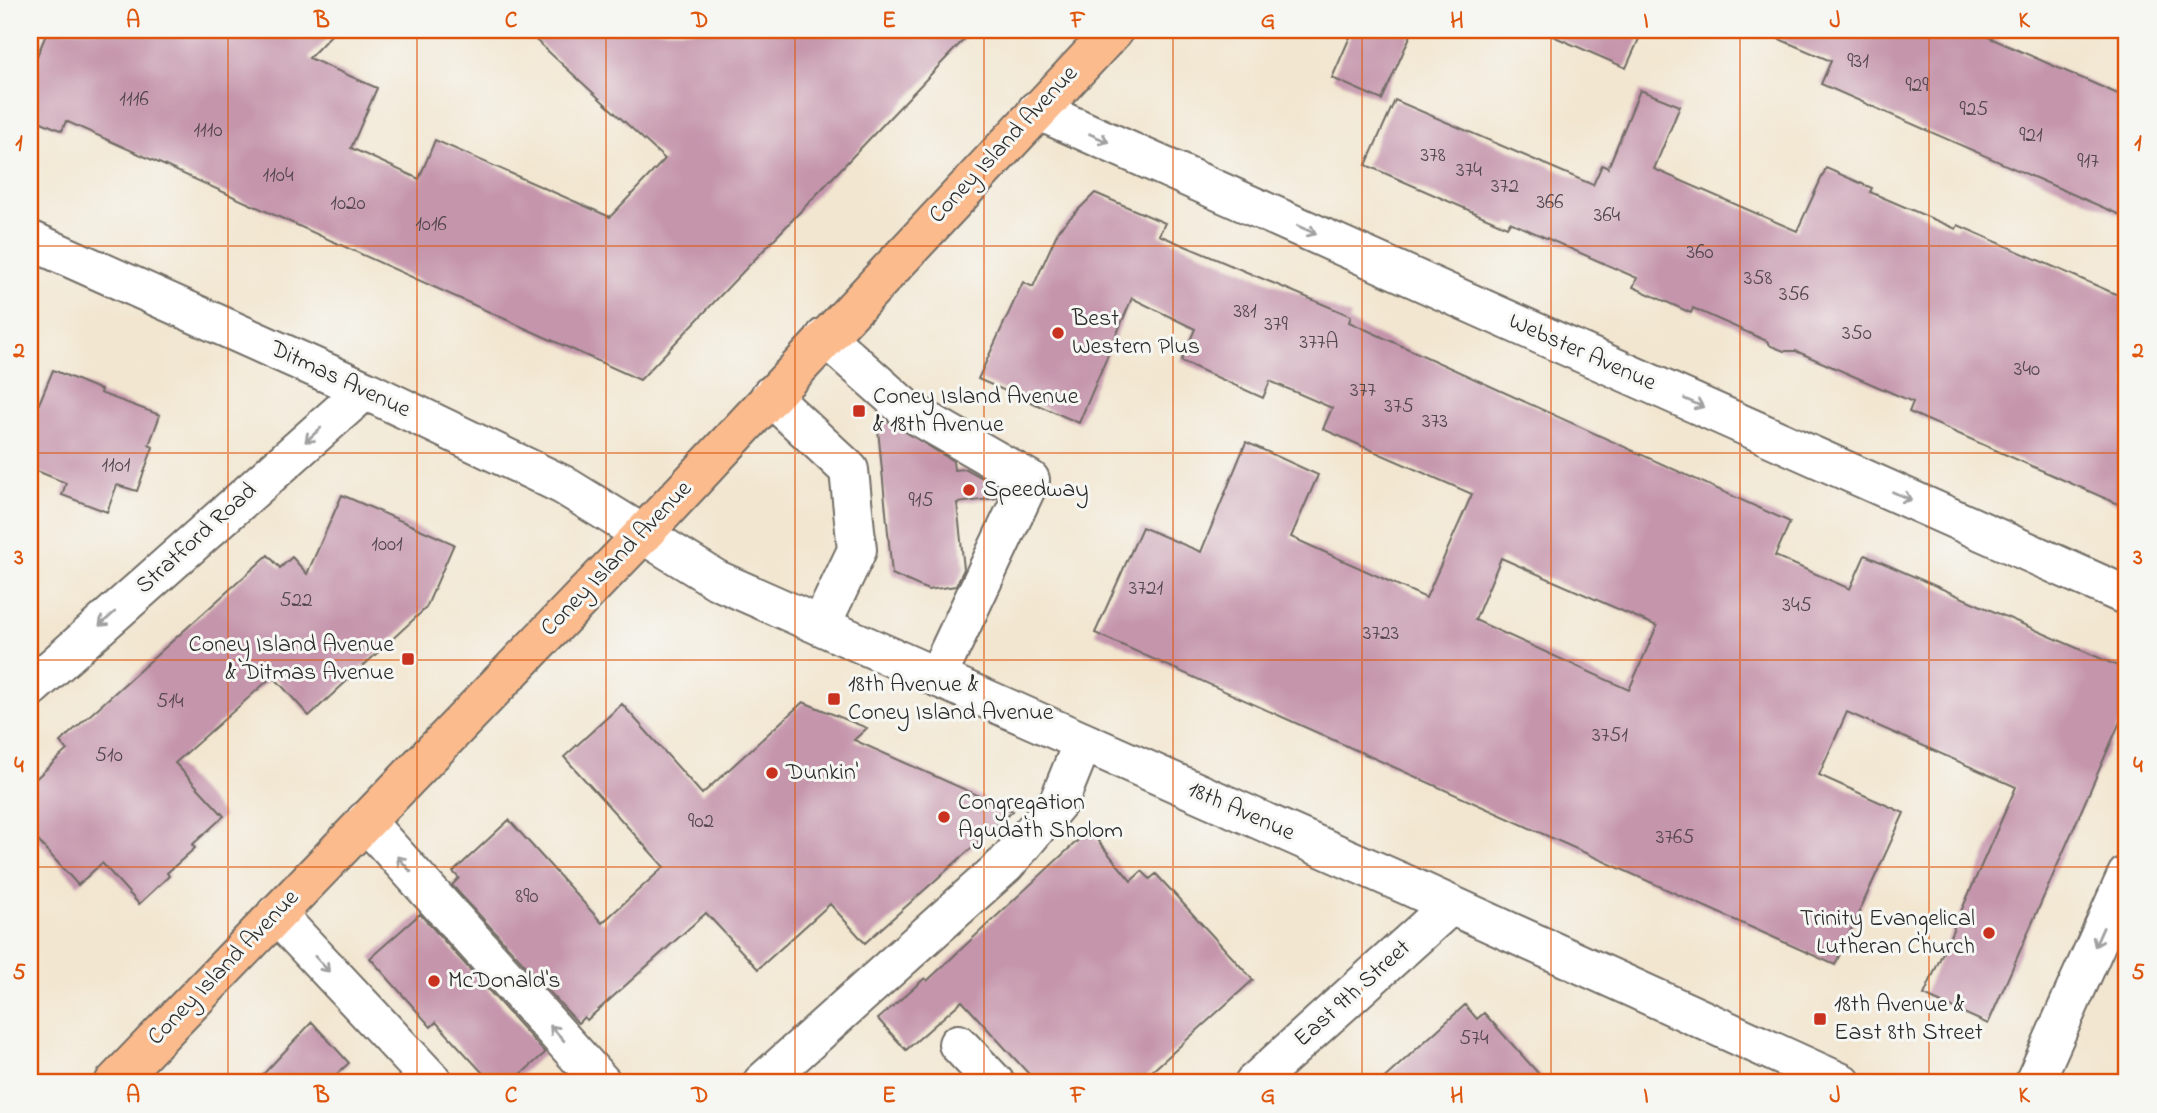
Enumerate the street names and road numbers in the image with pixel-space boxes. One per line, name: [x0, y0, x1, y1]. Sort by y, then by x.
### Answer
street label: Coney Island Avenue: [921, 58, 1088, 233]
street label: Webster Avenue: [1503, 305, 1662, 401]
street label: Ditmas Avenue: [263, 332, 416, 428]
street label: Coney Island Avenue: [533, 473, 702, 646]
street label: Stratford Road: [128, 474, 266, 603]
street label: 18th Avenue: [1182, 773, 1300, 851]
street label: Coney Island Avenue: [140, 882, 309, 1055]
street label: East 9th Street: [1287, 932, 1419, 1056]

